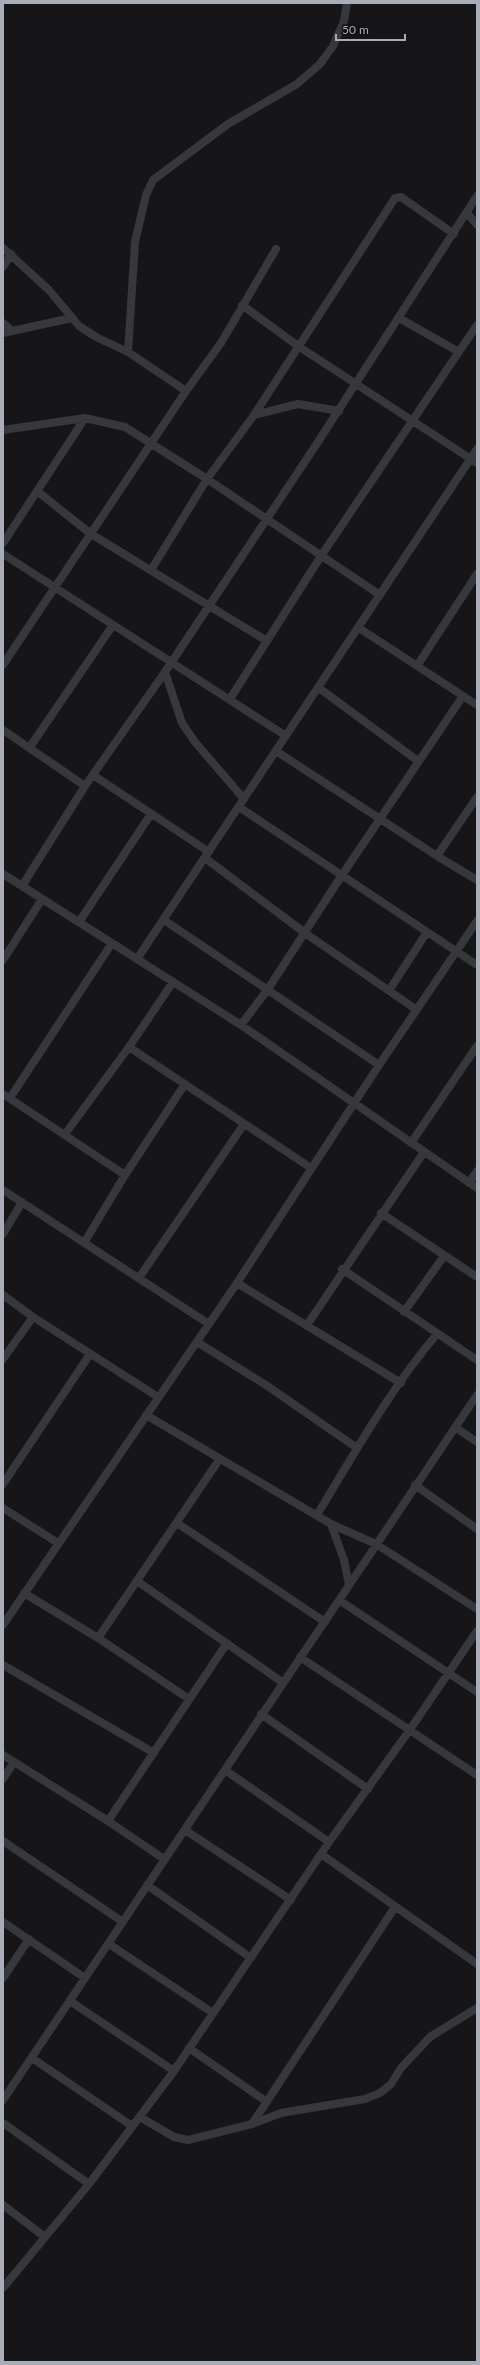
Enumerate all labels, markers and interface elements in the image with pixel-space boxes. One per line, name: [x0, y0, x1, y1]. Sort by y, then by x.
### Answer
scale bar: [336, 16, 405, 42]
text: 50 m: [342, 22, 369, 37]

